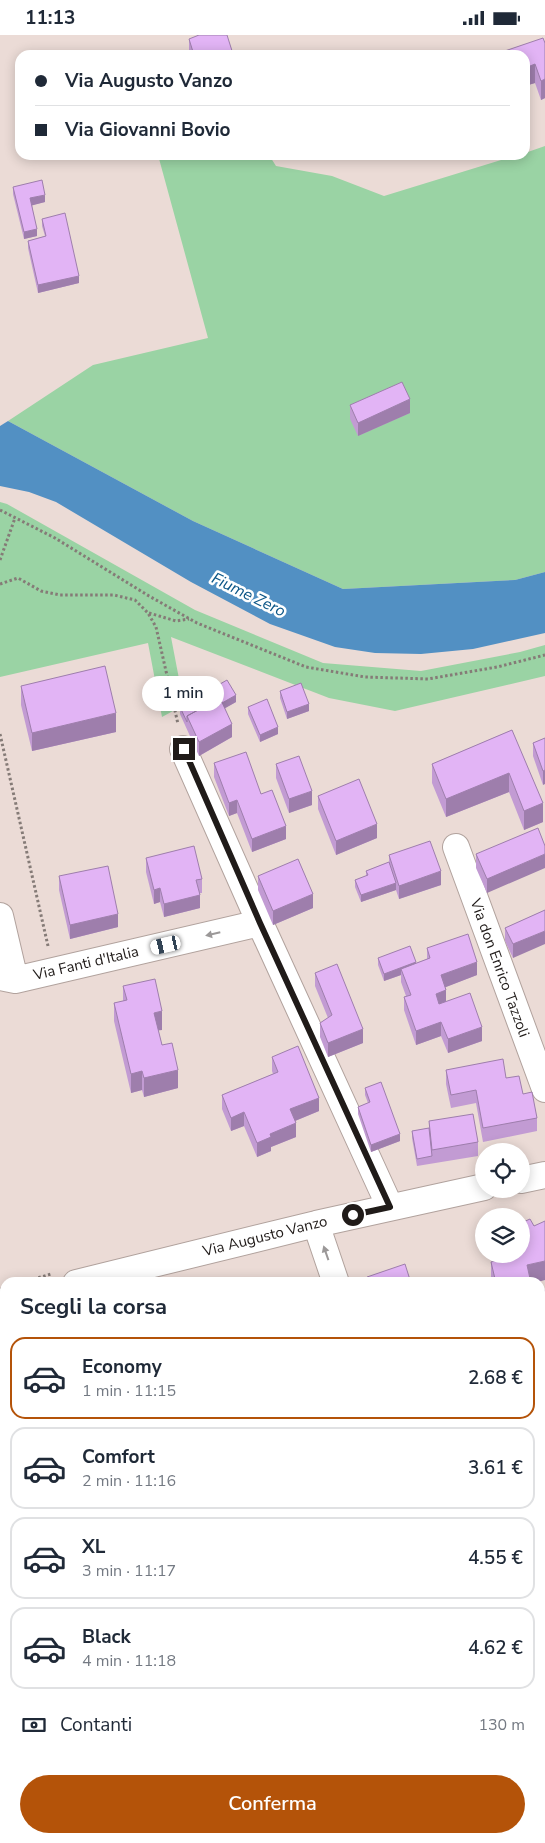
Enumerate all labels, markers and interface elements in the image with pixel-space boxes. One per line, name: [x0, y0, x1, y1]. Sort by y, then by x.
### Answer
text: 11:13: [25, 5, 75, 31]
text: Via Augusto Vanzo: [65, 68, 233, 94]
text: Via Giovanni Bovio: [65, 117, 231, 143]
water label: Fiume Zero: [208, 567, 289, 622]
callout: 1 min: [143, 677, 225, 711]
text: 1 min: [163, 682, 203, 704]
route end: [173, 738, 195, 760]
street label: Via don Enrico Tazzoli: [465, 895, 534, 1040]
one-way arrow: [205, 930, 220, 938]
car: [149, 934, 182, 956]
street label: Via Fanti d'Italia: [30, 941, 141, 985]
map controls: [475, 1143, 530, 1263]
button: locate: [475, 1143, 530, 1198]
route start: [342, 1204, 364, 1226]
button: layers: [475, 1208, 530, 1263]
street label: Via Augusto Vanzo: [200, 1211, 329, 1261]
one-way arrow: [321, 1245, 329, 1260]
text: Scegli la corsa: [20, 1292, 167, 1322]
text: Economy: [82, 1354, 162, 1380]
icon: car: [22, 1356, 67, 1401]
text: 2.68 €: [468, 1365, 523, 1391]
text: 1 min · 11:15: [82, 1380, 176, 1402]
text: Comfort: [82, 1444, 155, 1470]
icon: car: [22, 1446, 67, 1491]
text: 3.61 €: [468, 1455, 523, 1481]
text: 2 min · 11:16: [82, 1470, 176, 1492]
text: XL: [82, 1534, 105, 1560]
icon: car: [22, 1536, 67, 1581]
text: 4.55 €: [468, 1545, 523, 1571]
text: 3 min · 11:17: [82, 1560, 176, 1582]
text: Black: [82, 1624, 131, 1650]
icon: car: [22, 1626, 67, 1671]
text: 4.62 €: [468, 1635, 523, 1661]
text: 4 min · 11:18: [82, 1650, 176, 1672]
icon: cash: [20, 1711, 48, 1739]
text: Contanti: [60, 1712, 132, 1738]
text: 130 m: [478, 1714, 525, 1736]
button: Conferma: [20, 1775, 525, 1833]

